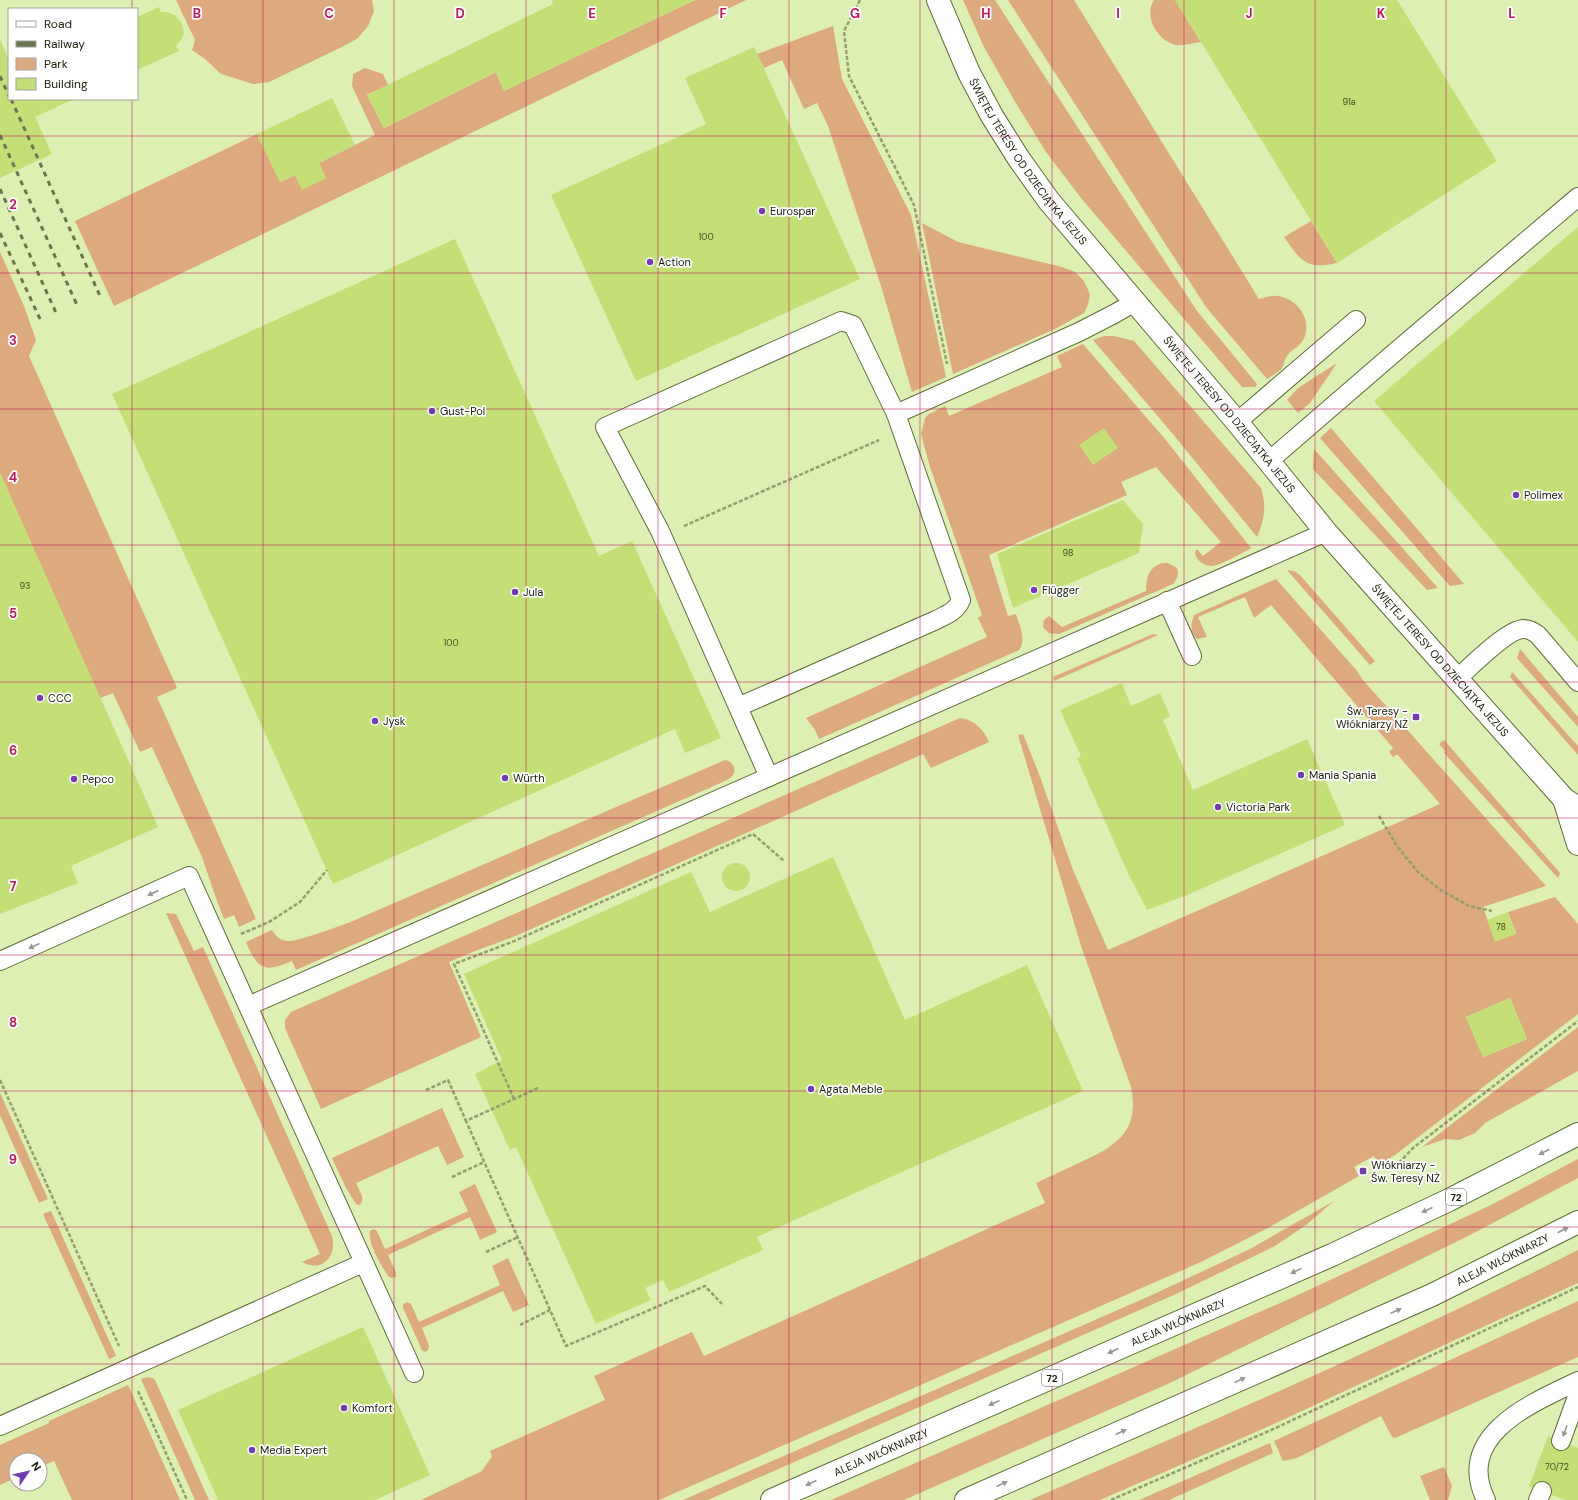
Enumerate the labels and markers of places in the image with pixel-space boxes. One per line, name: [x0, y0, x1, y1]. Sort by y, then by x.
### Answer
place label: Eurospar: [770, 204, 815, 218]
marker: Eurospar: [757, 206, 767, 216]
place label: Action: [658, 255, 691, 269]
marker: Action: [645, 257, 655, 267]
place label: Gust-Pol: [440, 404, 485, 418]
marker: Gust-Pol: [427, 406, 437, 416]
place label: Polimex: [1524, 488, 1563, 502]
marker: Polimex: [1511, 490, 1521, 500]
place label: Flügger: [1042, 583, 1079, 597]
place label: Jula: [523, 585, 543, 599]
marker: Flügger: [1029, 585, 1039, 595]
marker: Jula: [510, 587, 520, 597]
place label: CCC: [48, 691, 72, 705]
marker: CCC: [35, 693, 45, 703]
place label: Św. Teresy - Włókniarzy NŻ: [1336, 704, 1408, 731]
marker: Św. Teresy - Włókniarzy NŻ: [1411, 712, 1421, 722]
place label: Jysk: [383, 714, 406, 728]
marker: Jysk: [370, 716, 380, 726]
place label: Mania Spania: [1309, 768, 1376, 782]
marker: Mania Spania: [1296, 770, 1306, 780]
place label: Würth: [513, 771, 545, 785]
place label: Pepco: [82, 772, 114, 786]
marker: Würth: [500, 773, 510, 783]
marker: Pepco: [69, 774, 79, 784]
place label: Victoria Park: [1226, 800, 1291, 814]
marker: Victoria Park: [1213, 802, 1223, 812]
place label: Agata Meble: [819, 1082, 883, 1096]
marker: Agata Meble: [806, 1084, 816, 1094]
place label: Włókniarzy - Św. Teresy NŻ: [1371, 1158, 1440, 1185]
marker: Włókniarzy - Św. Teresy NŻ: [1358, 1166, 1368, 1176]
place label: Komfort: [352, 1401, 393, 1415]
marker: Komfort: [339, 1403, 349, 1413]
place label: Media Expert: [260, 1443, 327, 1457]
marker: Media Expert: [247, 1445, 257, 1455]

